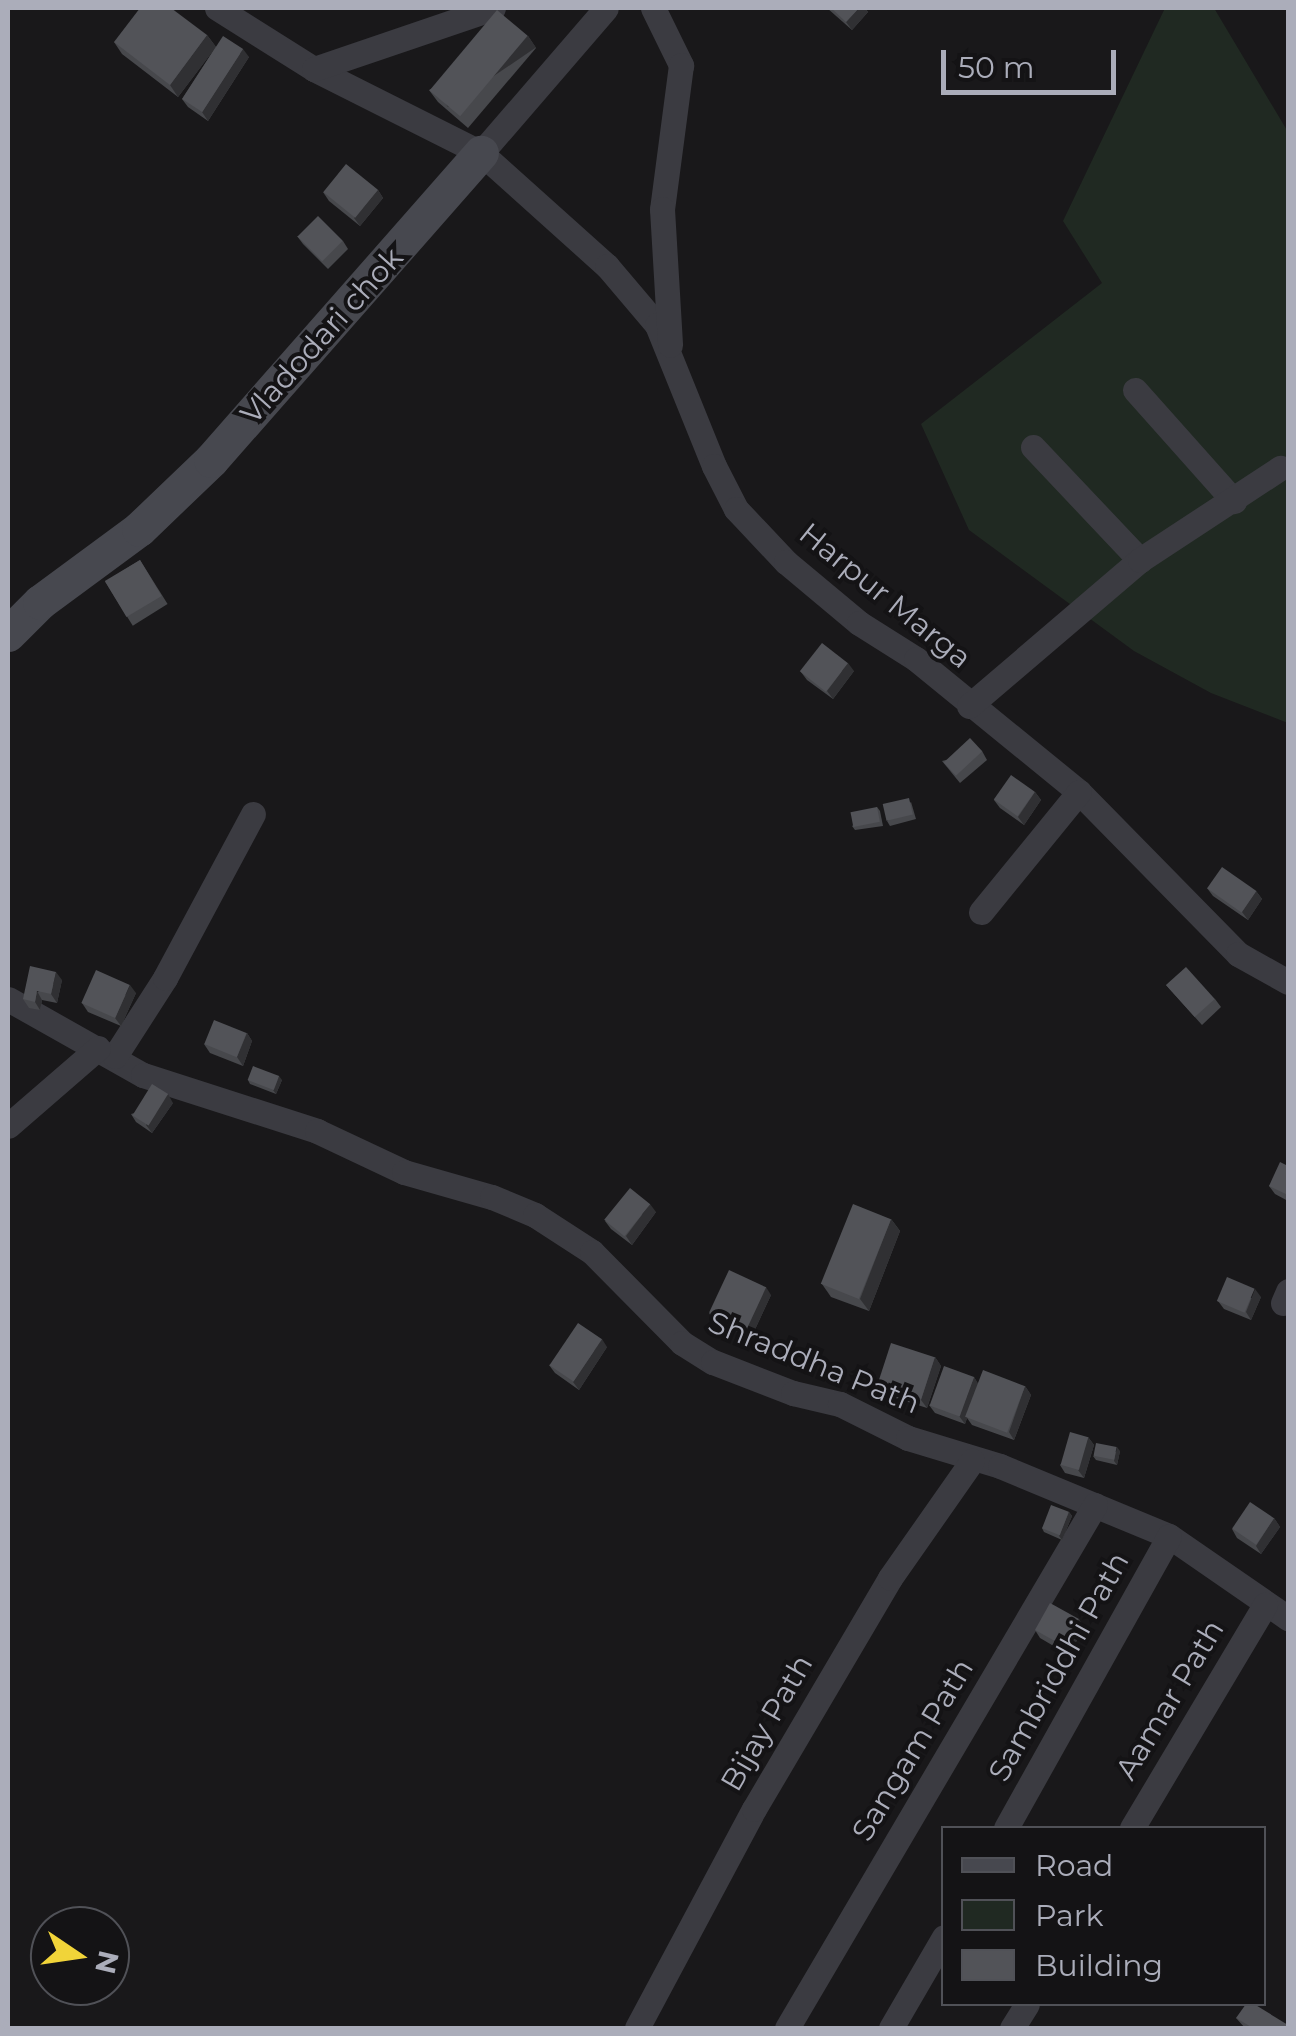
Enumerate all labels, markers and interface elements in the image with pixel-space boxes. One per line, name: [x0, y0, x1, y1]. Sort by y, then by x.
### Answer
scale bar: [946, 30, 1121, 92]
text: 50 m: [958, 49, 1035, 86]
street label: Vladodari chok: [233, 240, 411, 432]
street label: Harpur Marga: [792, 516, 978, 676]
street label: Shraddha Path: [703, 1304, 925, 1422]
street label: Sambriddhi Path: [981, 1546, 1137, 1788]
street label: Aamar Path: [1108, 1614, 1232, 1786]
street label: Bijay Path: [714, 1648, 820, 1798]
street label: Sangam Path: [845, 1653, 981, 1847]
legend: [941, 1826, 1266, 2006]
text: Road: [1035, 1847, 1113, 1884]
text: Park: [1035, 1897, 1104, 1934]
north arrow: [30, 1906, 130, 2006]
text: N: [88, 1947, 126, 1977]
text: Building: [1035, 1947, 1163, 1984]

